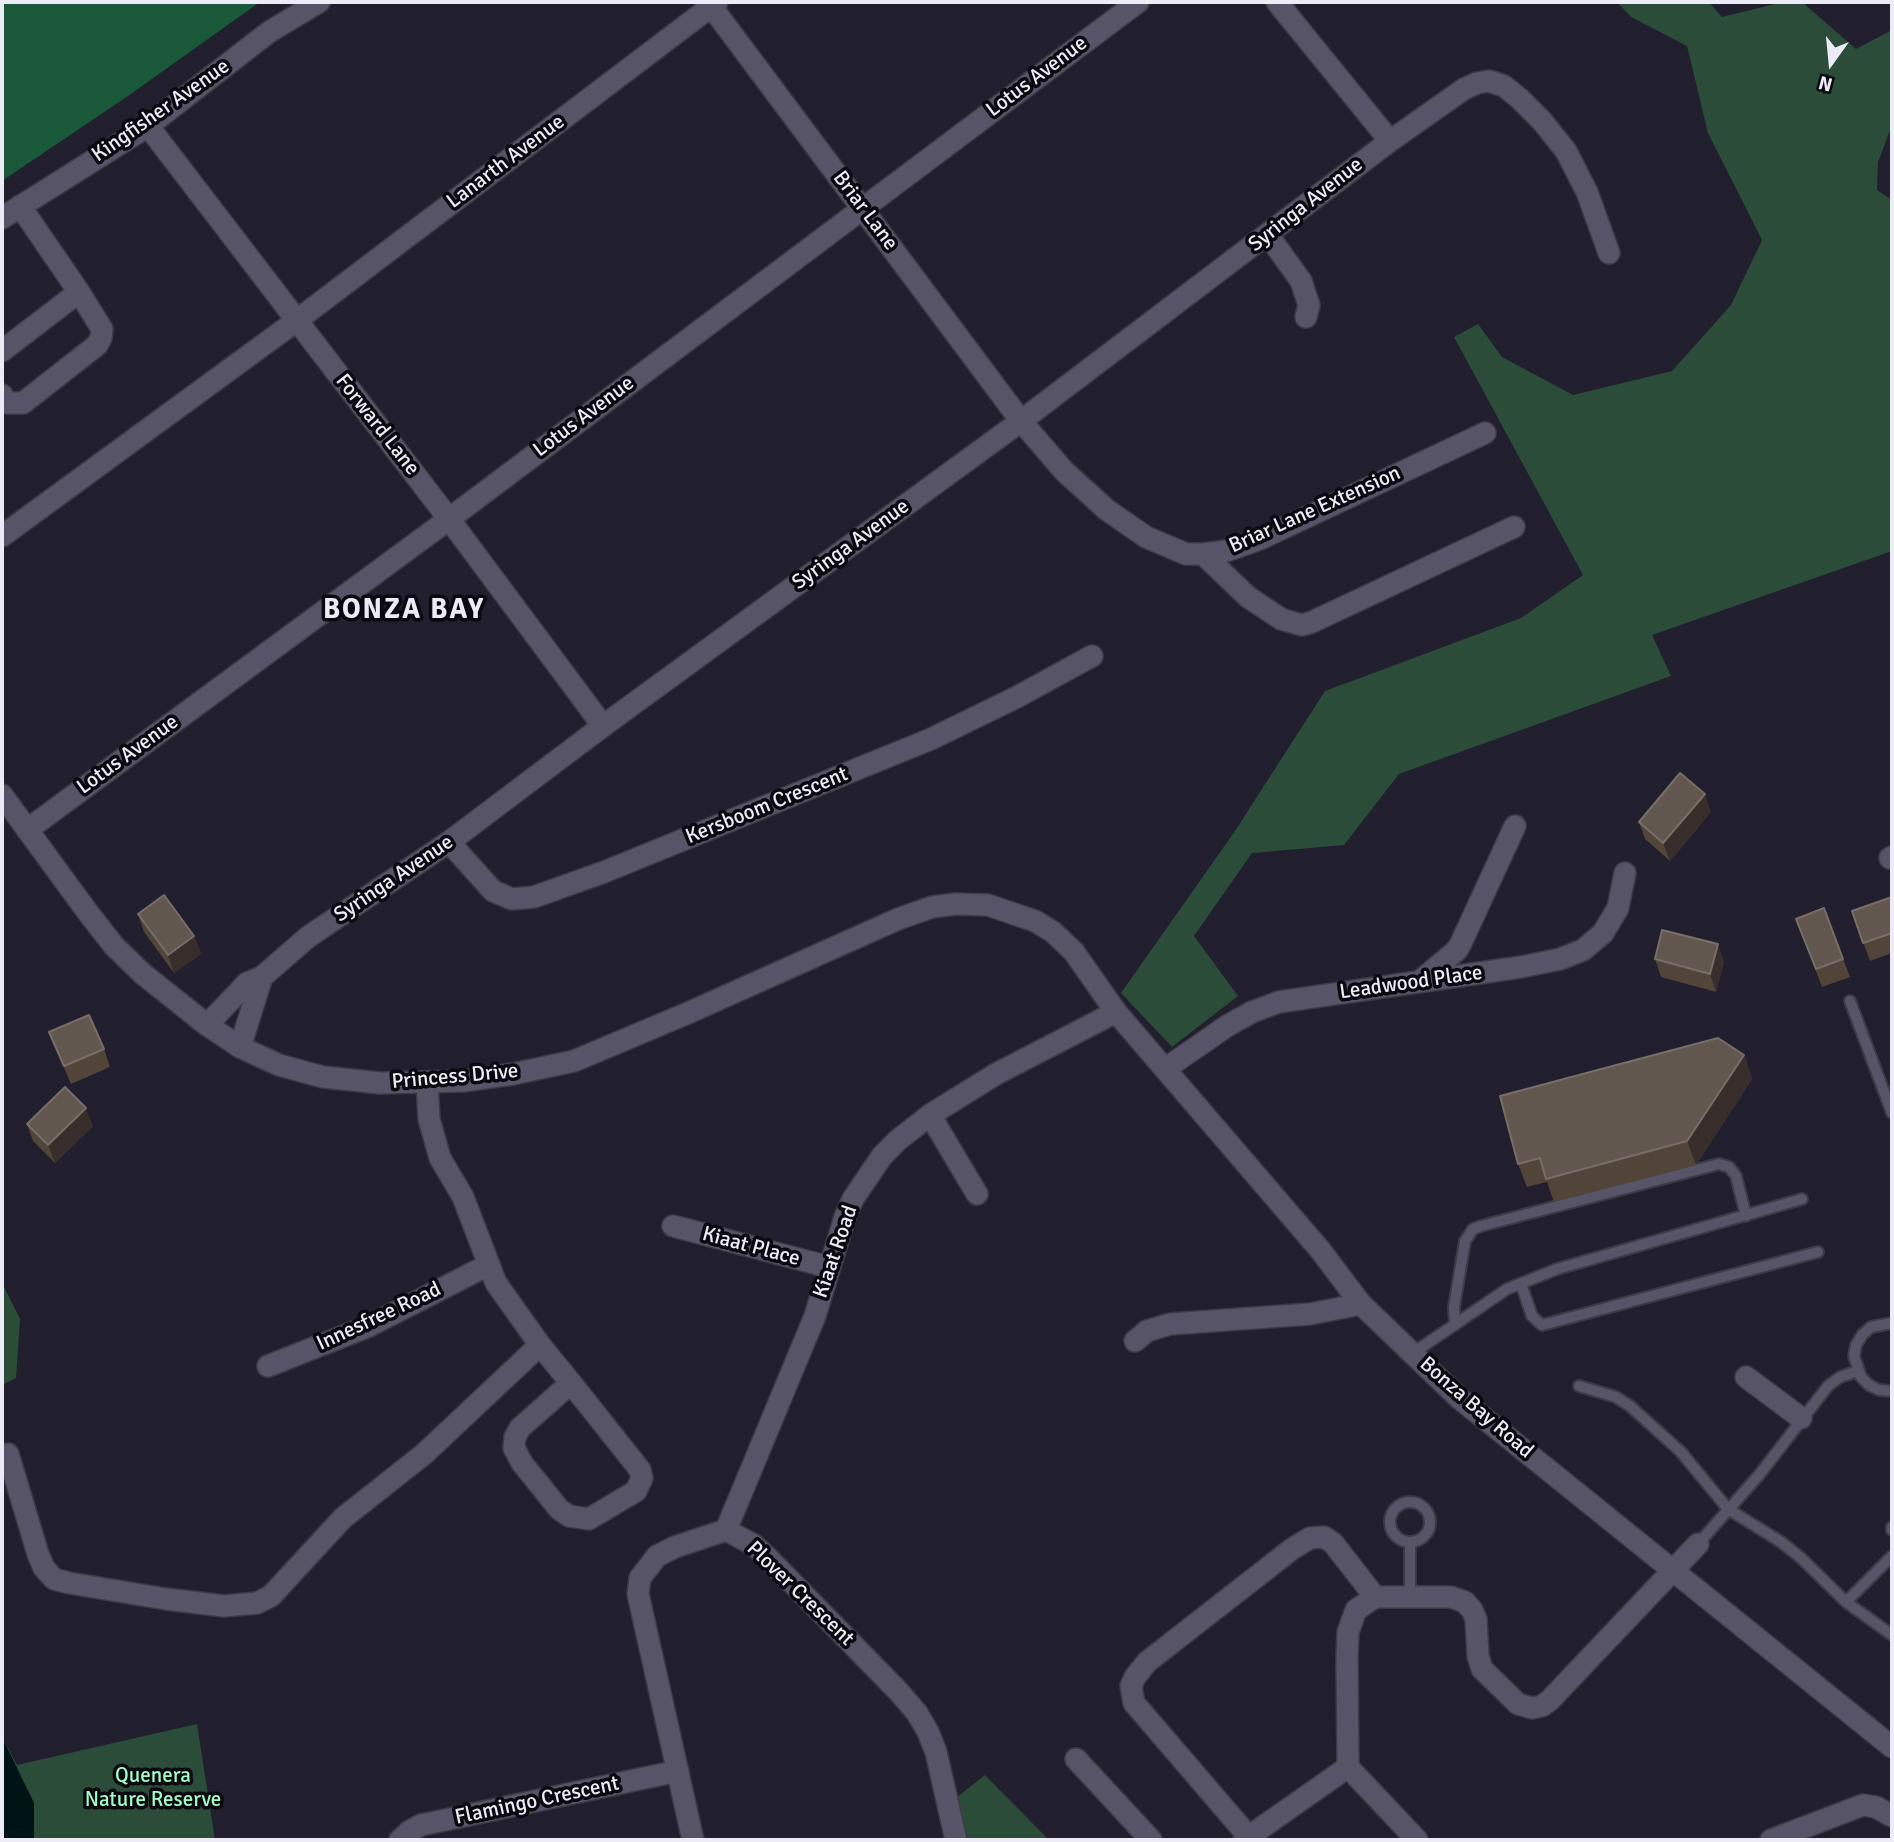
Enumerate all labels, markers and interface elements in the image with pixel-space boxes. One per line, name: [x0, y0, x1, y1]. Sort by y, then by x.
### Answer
north arrow: [1796, 28, 1866, 98]
street label: Lotus Avenue: [982, 31, 1092, 123]
street label: Kingfisher Avenue: [87, 54, 235, 168]
text: N: [1816, 70, 1835, 97]
street label: Lanarth Avenue: [442, 110, 570, 214]
street label: Syringa Avenue: [1244, 152, 1368, 258]
street label: Briar Lane: [827, 166, 903, 256]
street label: Forward Lane: [330, 369, 424, 481]
street label: Lotus Avenue: [529, 371, 639, 463]
street label: Briar Lane Extension: [1225, 461, 1405, 559]
street label: Syringa Avenue: [788, 494, 914, 596]
district label: BONZA BAY: [324, 594, 484, 628]
street label: Lotus Avenue: [72, 710, 184, 800]
street label: Kersboom Crescent: [682, 762, 852, 850]
street label: Syringa Avenue: [330, 830, 458, 928]
street label: Leadwood Place: [1338, 960, 1484, 1006]
street label: Princess Drive: [391, 1059, 519, 1095]
street label: Kiaat Road: [808, 1202, 864, 1302]
street label: Kiaat Place: [699, 1222, 803, 1272]
street label: Innesfree Road: [313, 1277, 445, 1357]
street label: Bonza Bay Road: [1414, 1352, 1538, 1464]
street label: Plover Crescent: [741, 1536, 859, 1652]
park label: Quenera Nature Reserve: [85, 1763, 221, 1813]
street label: Flamingo Crescent: [453, 1771, 621, 1831]

